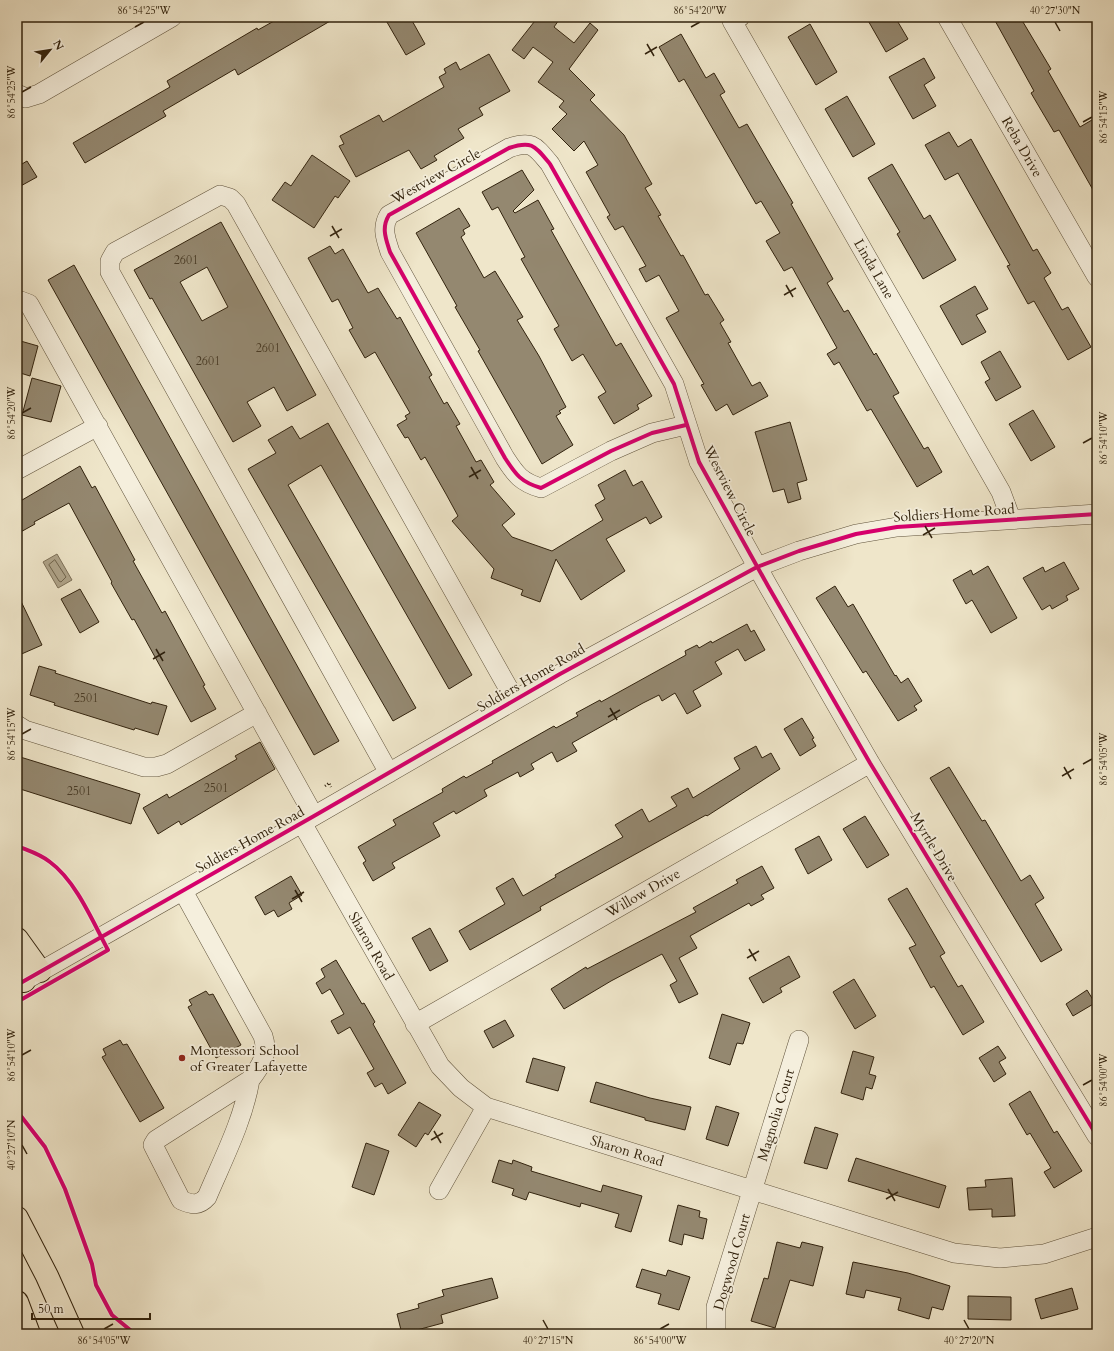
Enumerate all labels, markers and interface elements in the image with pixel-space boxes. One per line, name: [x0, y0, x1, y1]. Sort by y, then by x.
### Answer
text: 86°54'25"W: [117, 4, 172, 18]
text: 86°54'20"W: [673, 4, 728, 18]
text: 40°27'30"N: [1030, 4, 1081, 18]
north arrow: [30, 30, 70, 70]
text: N: [49, 37, 67, 54]
text: 86°54'25"W: [5, 64, 19, 119]
text: 86°54'15"W: [1097, 89, 1111, 144]
street label: Reba Drive: [997, 113, 1047, 181]
street label: Westview Circle: [387, 144, 484, 209]
street label: Linda Lane: [849, 235, 899, 303]
house number: 2601: [174, 252, 198, 268]
house number: 2601: [256, 340, 280, 356]
house number: 2601: [196, 353, 220, 369]
text: 86°54'20"W: [5, 385, 19, 440]
text: 86°54'10"W: [1097, 410, 1111, 465]
street label: Westview Circle: [699, 442, 761, 540]
street label: Soldiers Home Road: [893, 499, 1016, 527]
street label: Soldiers Home Road: [474, 639, 589, 717]
house number: 2501: [74, 690, 98, 706]
text: 86°54'15"W: [5, 706, 19, 761]
text: 86°54'05"W: [1097, 731, 1111, 786]
house number: 2501: [204, 780, 228, 796]
house number: 2501: [67, 783, 91, 799]
street label: Soldiers Home Road: [192, 802, 308, 878]
street label: Myrtle Drive: [906, 809, 962, 885]
street label: Willow Drive: [601, 864, 684, 922]
street label: Sharon Road: [344, 908, 398, 984]
text: 86°54'10"W: [5, 1027, 19, 1082]
place label: Montessori School of Greater Lafayette: [190, 1041, 308, 1076]
text: 86°54'00"W: [1097, 1052, 1111, 1107]
marker: Montessori School of Greater Lafayette: [177, 1053, 187, 1063]
street label: Magnolia Court: [753, 1066, 799, 1163]
text: 40°27'10"N: [5, 1119, 19, 1170]
street label: Sharon Road: [588, 1131, 667, 1171]
street label: Dogwood Court: [709, 1211, 755, 1313]
scale bar: [32, 1295, 150, 1321]
text: 50 m: [38, 1301, 65, 1317]
text: 86°54'05"W: [77, 1334, 132, 1348]
text: 40°27'15"N: [523, 1334, 574, 1348]
text: 86°54'00"W: [633, 1334, 688, 1348]
text: 40°27'20"N: [944, 1334, 995, 1348]

